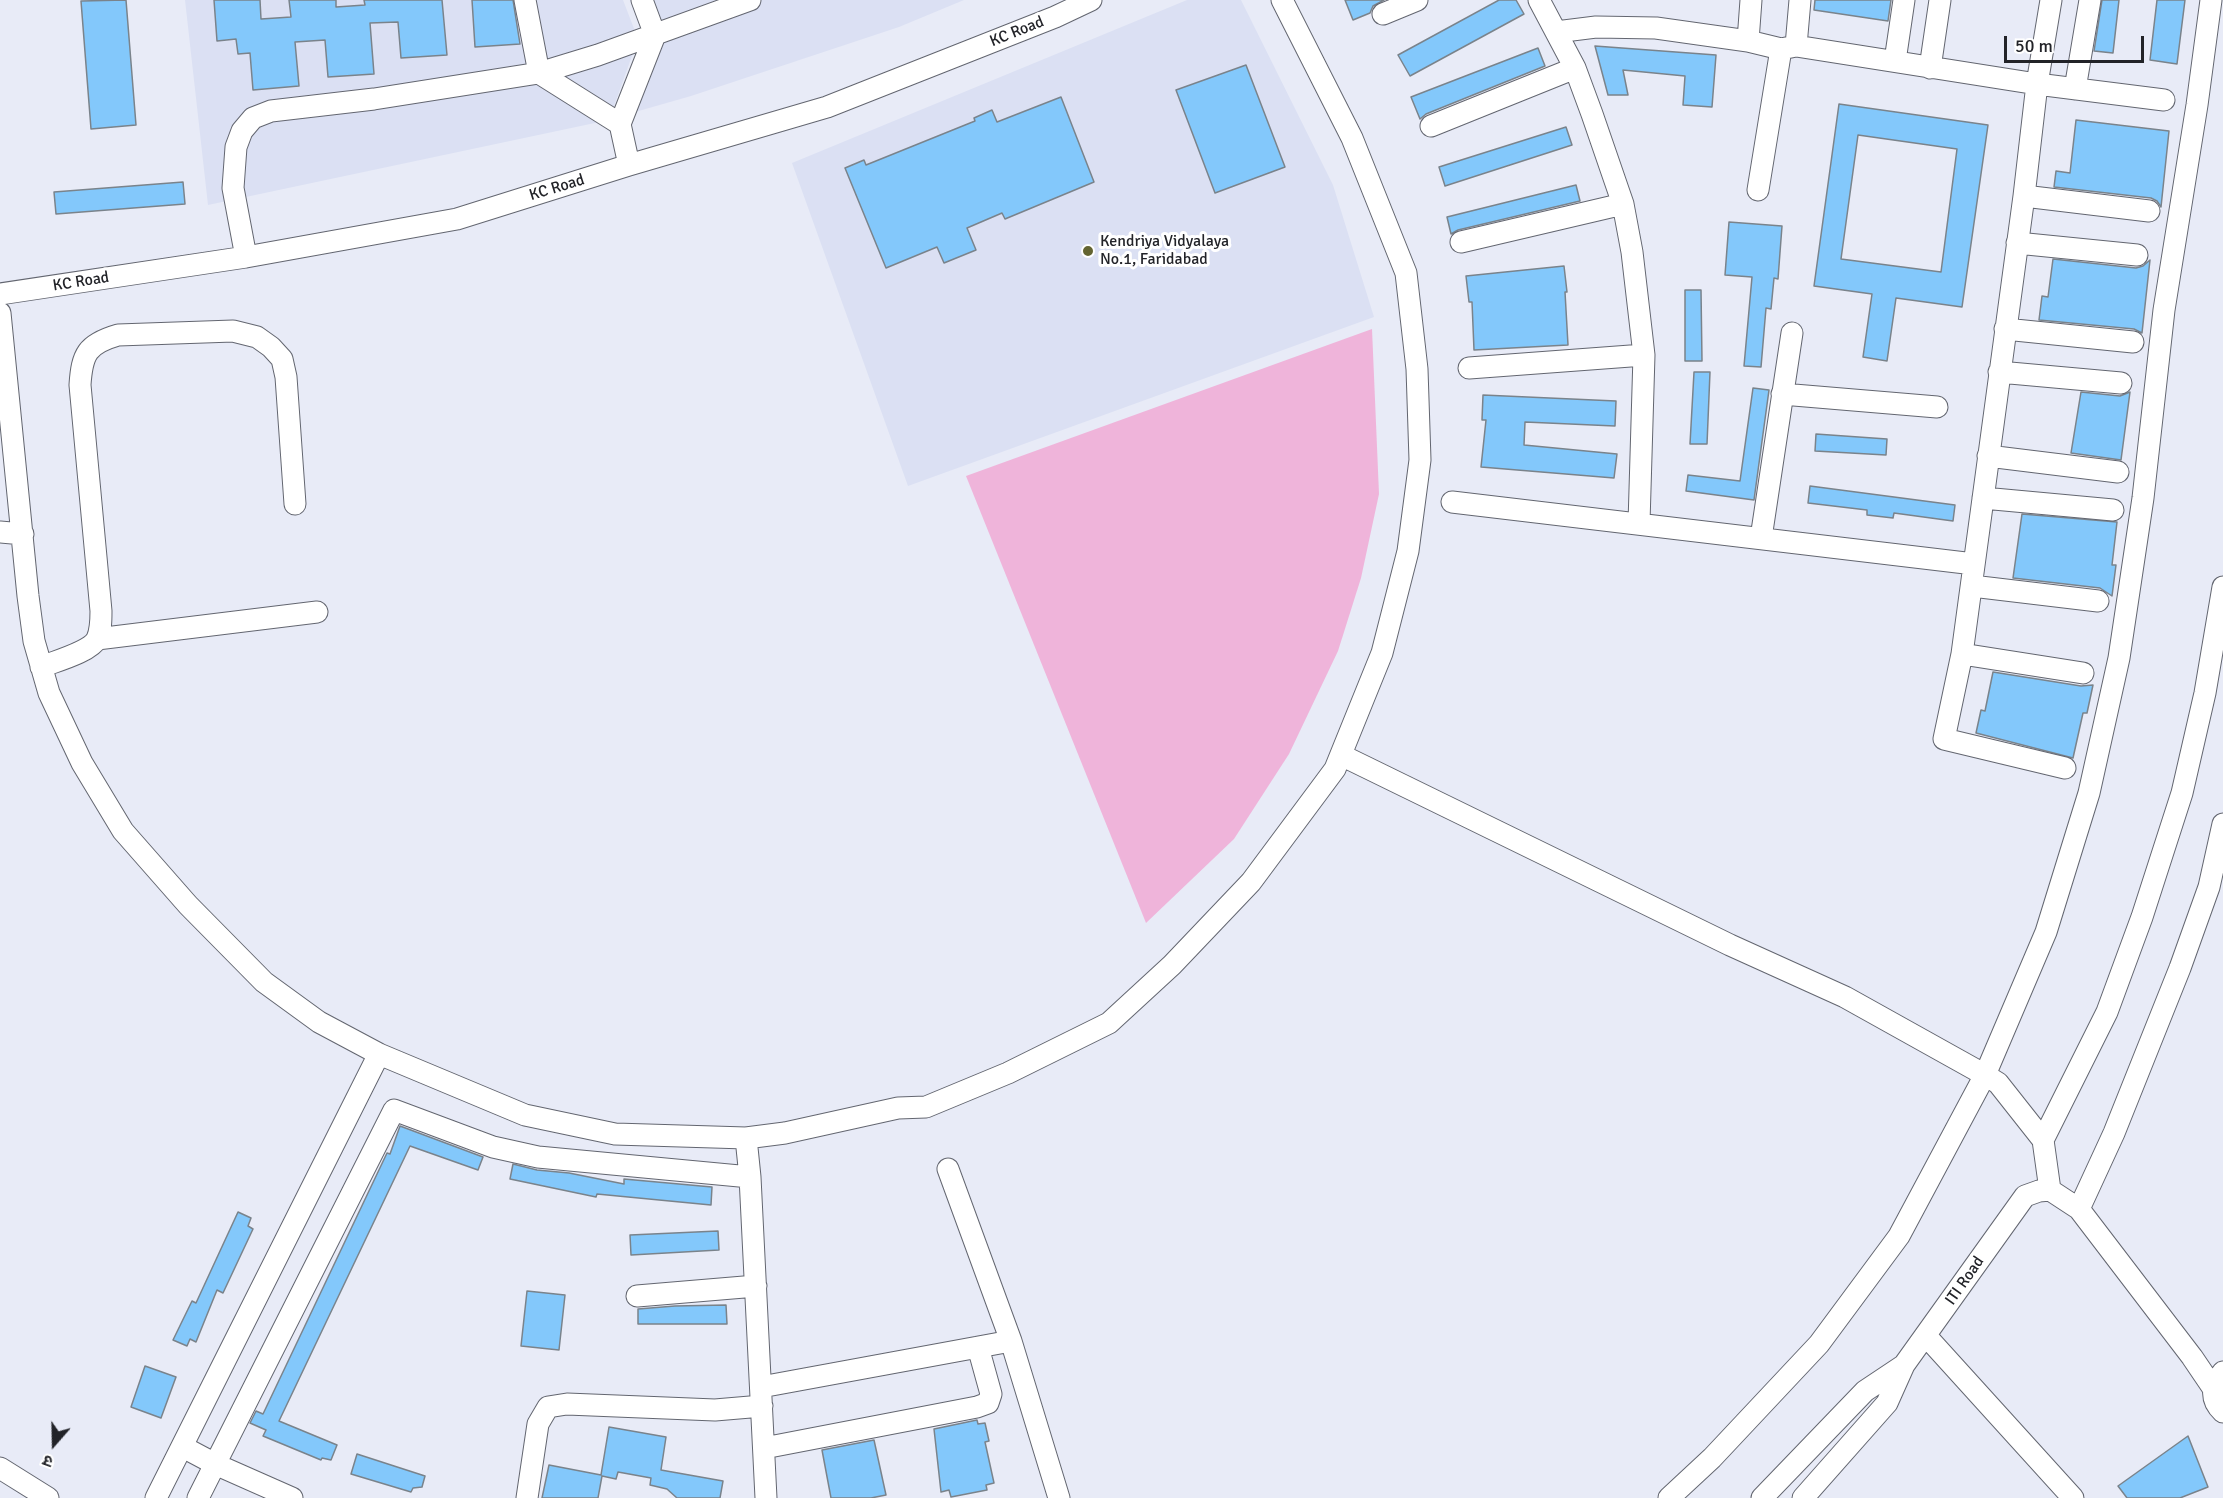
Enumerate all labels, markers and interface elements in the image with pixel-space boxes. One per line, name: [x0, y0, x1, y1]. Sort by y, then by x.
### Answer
street label: KC Road: [987, 12, 1047, 52]
scale bar: [2007, 24, 2146, 62]
text: 50 m: [2015, 35, 2053, 57]
street label: KC Road: [527, 171, 587, 205]
place label: Kendriya Vidyalaya No.1, Faridabad: [1100, 232, 1229, 270]
marker: Kendriya Vidyalaya No.1, Faridabad: [1081, 244, 1095, 258]
street label: KC Road: [51, 268, 111, 296]
street label: ITI Road: [1941, 1253, 1989, 1309]
north arrow: [24, 1414, 84, 1474]
text: उ: [40, 1450, 56, 1472]

